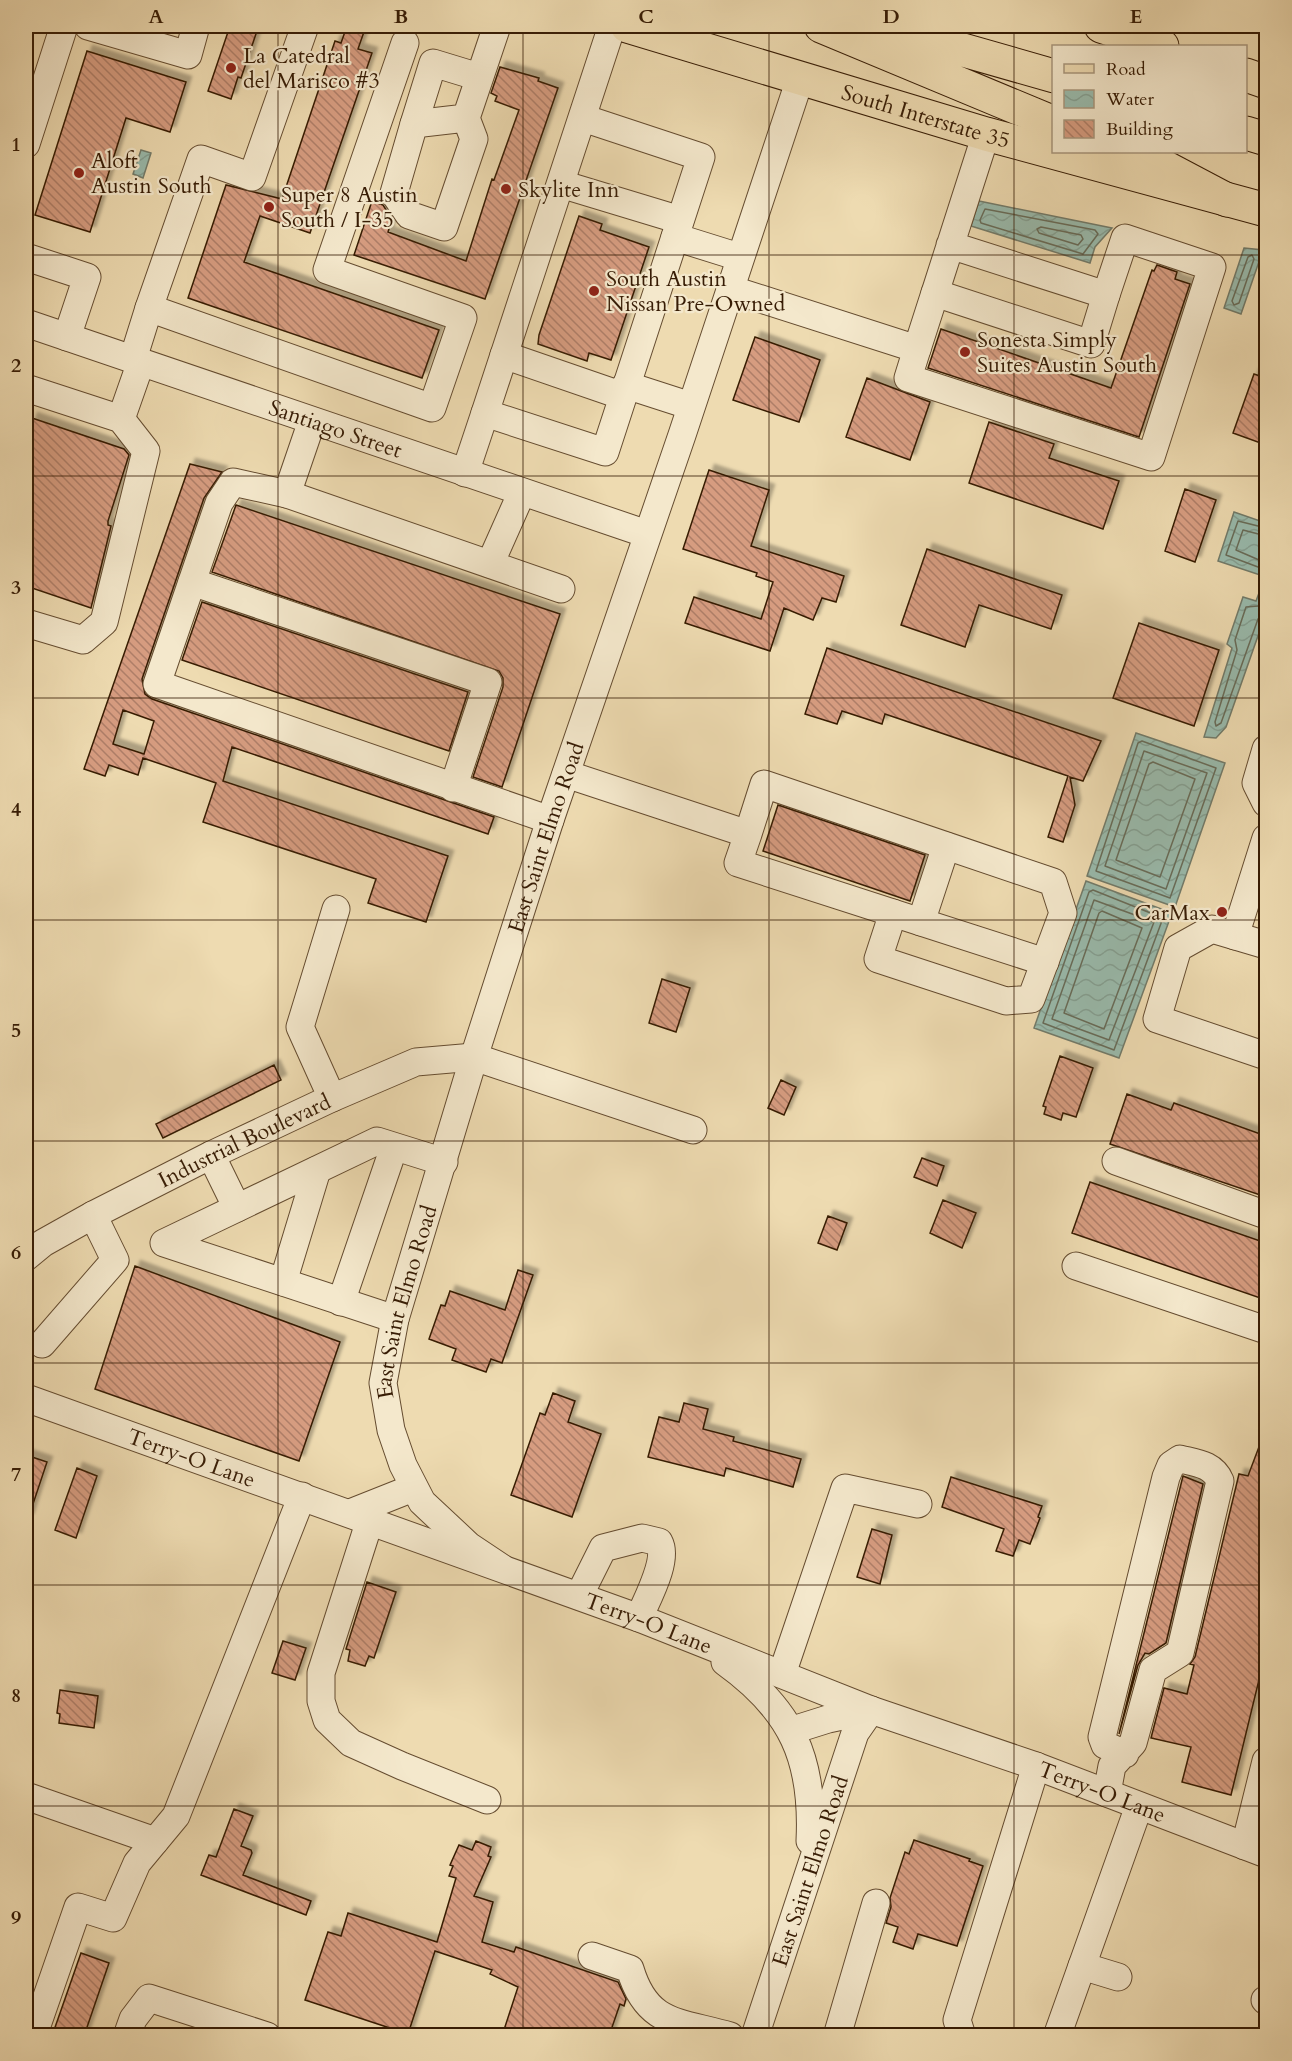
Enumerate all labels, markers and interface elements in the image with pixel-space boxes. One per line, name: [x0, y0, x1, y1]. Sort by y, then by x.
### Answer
text: A: [148, 3, 164, 30]
text: B: [394, 3, 408, 30]
text: C: [638, 3, 654, 30]
text: D: [882, 3, 900, 30]
text: E: [1130, 3, 1142, 30]
place label: La Catedral del Marisco #3: [243, 41, 380, 96]
legend: [1052, 45, 1247, 153]
text: Road: [1106, 57, 1146, 82]
marker: La Catedral del Marisco #3: [224, 61, 238, 75]
street label: South Interstate 35: [838, 77, 1013, 156]
text: Water: [1105, 87, 1155, 112]
text: Building: [1106, 117, 1174, 142]
text: 1: [11, 131, 21, 158]
place label: Aloft Austin South: [91, 146, 212, 201]
marker: Aloft Austin South: [72, 166, 86, 180]
place label: Skylite Inn: [518, 175, 620, 205]
place label: Super 8 Austin South / I-35: [281, 180, 418, 235]
marker: Skylite Inn: [499, 182, 513, 196]
marker: Super 8 Austin South / I-35: [262, 200, 276, 214]
place label: South Austin Nissan Pre-Owned: [606, 264, 786, 319]
marker: South Austin Nissan Pre-Owned: [587, 284, 601, 298]
place label: Sonesta Simply Suites Austin South: [977, 325, 1157, 380]
marker: Sonesta Simply Suites Austin South: [958, 345, 972, 359]
text: 2: [11, 352, 21, 379]
street label: Santiago Street: [265, 393, 406, 466]
text: 3: [11, 574, 21, 601]
street label: East Saint Elmo Road: [501, 738, 592, 937]
text: 4: [11, 796, 21, 823]
place label: CarMax: [1134, 898, 1210, 928]
marker: CarMax: [1215, 905, 1229, 919]
text: 5: [11, 1017, 21, 1044]
street label: Industrial Boulevard: [153, 1087, 336, 1195]
street label: East Saint Elmo Road: [369, 1201, 445, 1401]
text: 6: [11, 1239, 21, 1266]
street label: Terry-O Lane: [123, 1422, 259, 1495]
text: 7: [11, 1461, 21, 1488]
street label: Terry-O Lane: [581, 1586, 716, 1662]
text: 8: [11, 1682, 21, 1709]
street label: Terry-O Lane: [1034, 1754, 1170, 1830]
street label: East Saint Elmo Road: [765, 1771, 856, 1970]
text: 9: [11, 1904, 21, 1931]

